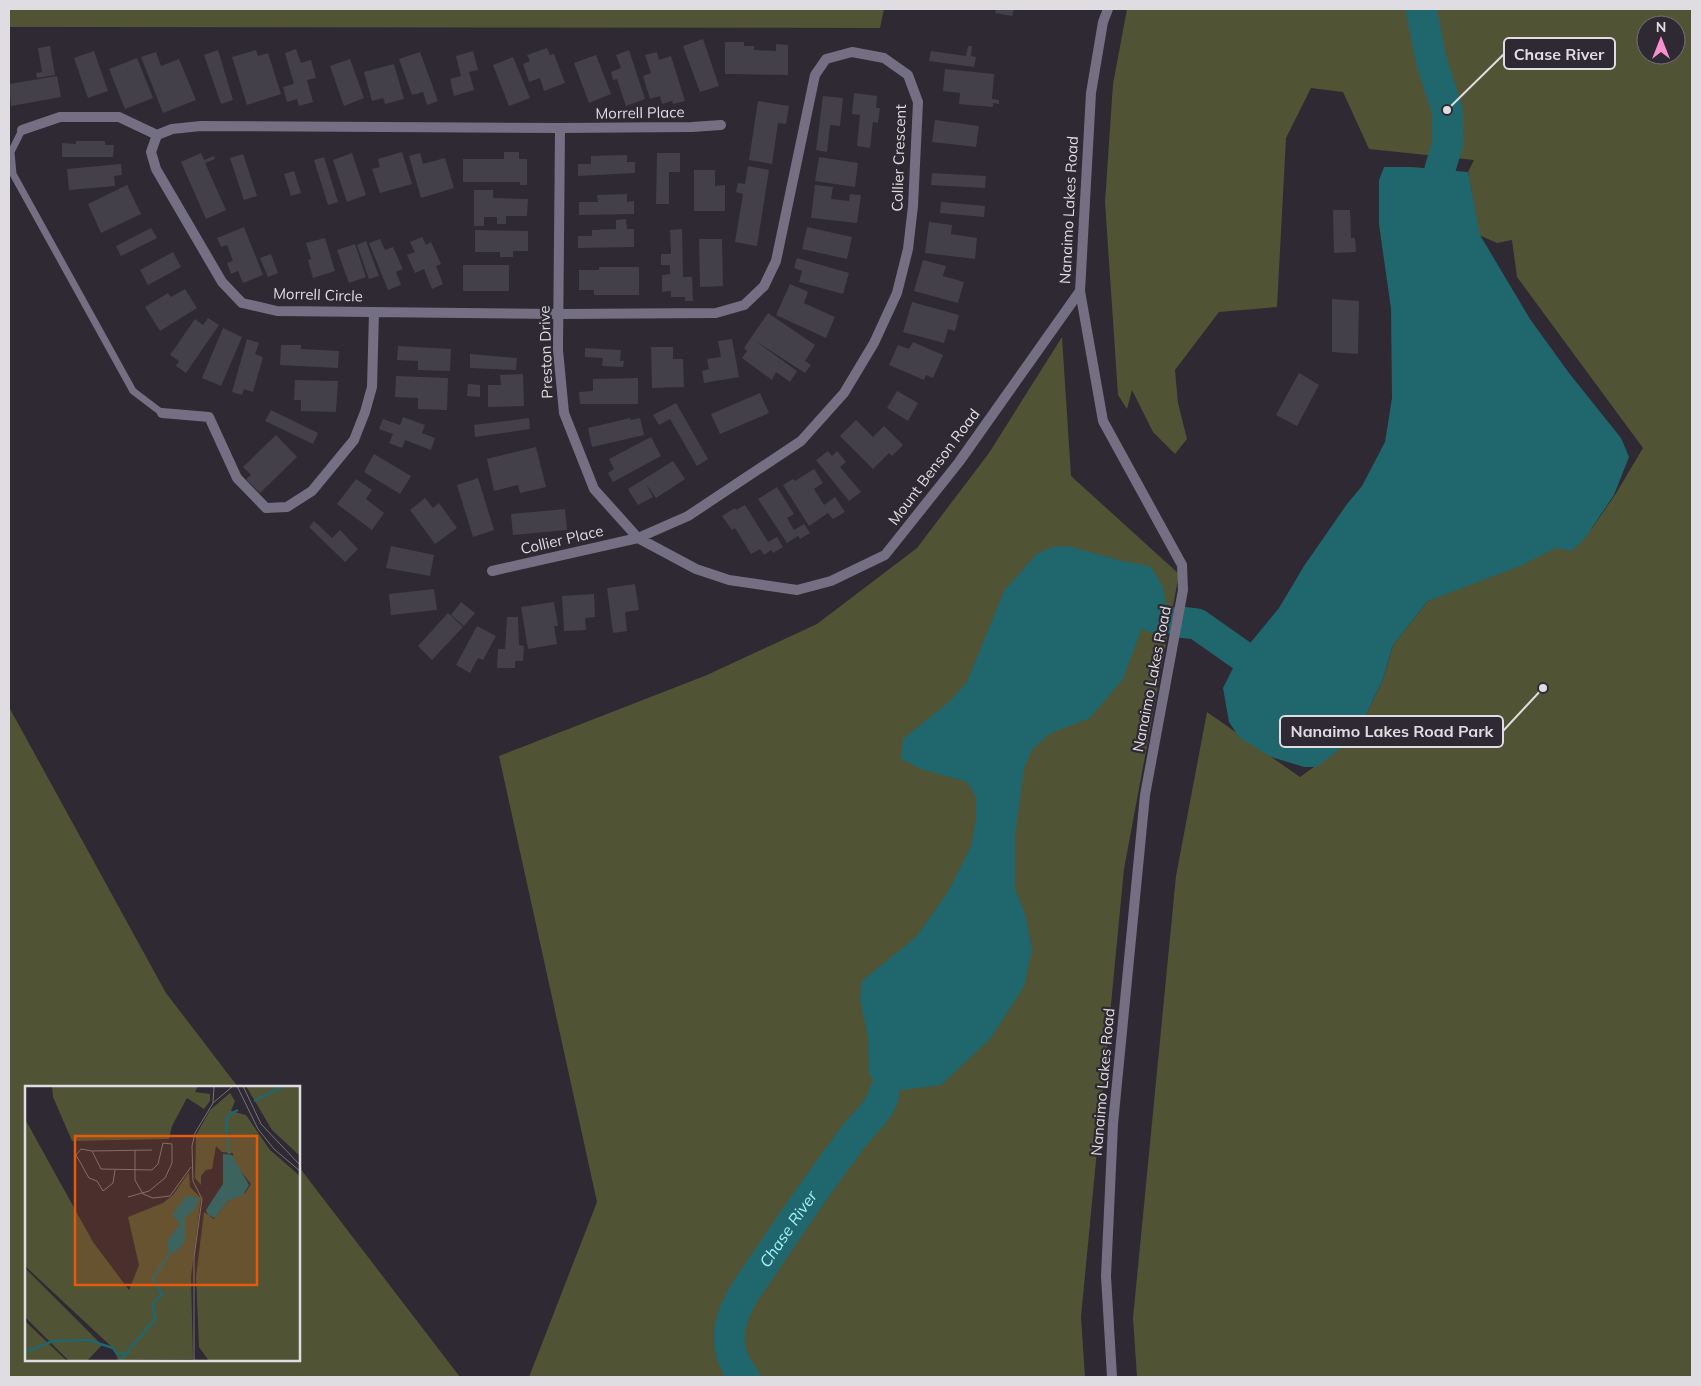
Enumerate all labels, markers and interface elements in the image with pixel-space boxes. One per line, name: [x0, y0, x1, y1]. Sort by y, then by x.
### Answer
north arrow: [1636, 15, 1686, 65]
text: N: [1656, 18, 1666, 36]
callout: Chase River: [1504, 38, 1615, 69]
text: Chase River: [1514, 44, 1605, 64]
street label: Morrell Place: [595, 102, 685, 123]
street label: Collier Crescent: [887, 104, 910, 212]
street label: Nanaimo Lakes Road: [1055, 135, 1082, 284]
street label: Morrell Circle: [273, 283, 363, 306]
street label: Preston Drive: [534, 305, 557, 399]
street label: Mount Benson Road: [884, 405, 984, 529]
street label: Collier Place: [519, 521, 605, 558]
street label: Nanaimo Lakes Road: [1128, 604, 1175, 753]
callout: Nanaimo Lakes Road Park: [1280, 716, 1503, 747]
text: Nanaimo Lakes Road Park: [1291, 721, 1495, 741]
street label: Nanaimo Lakes Road: [1087, 1007, 1118, 1157]
inset map: [25, 1086, 300, 1361]
water label: Chase River: [755, 1186, 822, 1271]

